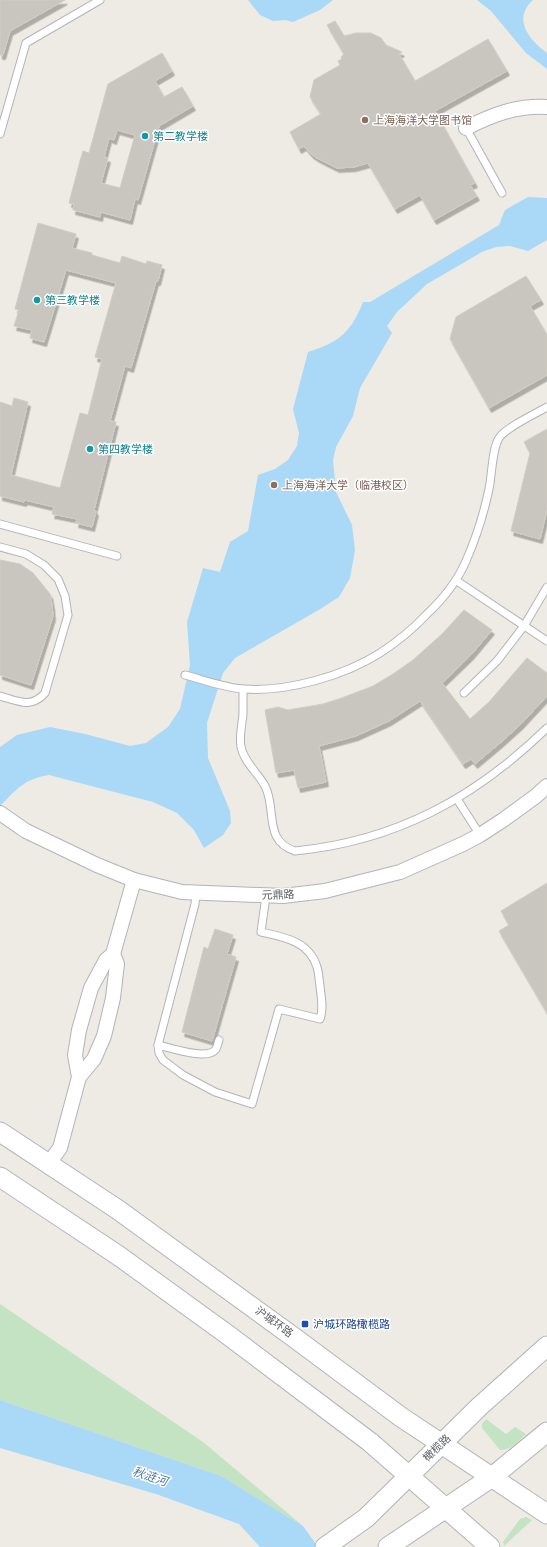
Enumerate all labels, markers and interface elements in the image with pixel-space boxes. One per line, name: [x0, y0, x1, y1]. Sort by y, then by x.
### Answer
place label: 上海海洋大学图书馆: [373, 114, 472, 127]
marker: 上海海洋大学图书馆: [360, 115, 370, 125]
place label: 第二教学楼: [153, 130, 208, 143]
marker: 第二教学楼: [140, 131, 150, 141]
place label: 第三教学楼: [45, 294, 100, 307]
marker: 第三教学楼: [32, 295, 42, 305]
place label: 第四教学楼: [98, 443, 153, 456]
marker: 第四教学楼: [85, 444, 95, 454]
place label: 上海海洋大学（临港校区）: [282, 479, 414, 492]
marker: 上海海洋大学（临港校区）: [269, 480, 279, 490]
street label: 元鼎路: [261, 888, 295, 902]
street label: 沪城环路: [252, 1304, 296, 1340]
place label: 沪城环路橄榄路: [313, 1318, 390, 1331]
marker: 沪城环路橄榄路: [300, 1319, 310, 1329]
street label: 橄榄路: [421, 1432, 453, 1464]
water label: 秋涟河: [131, 1464, 171, 1490]

